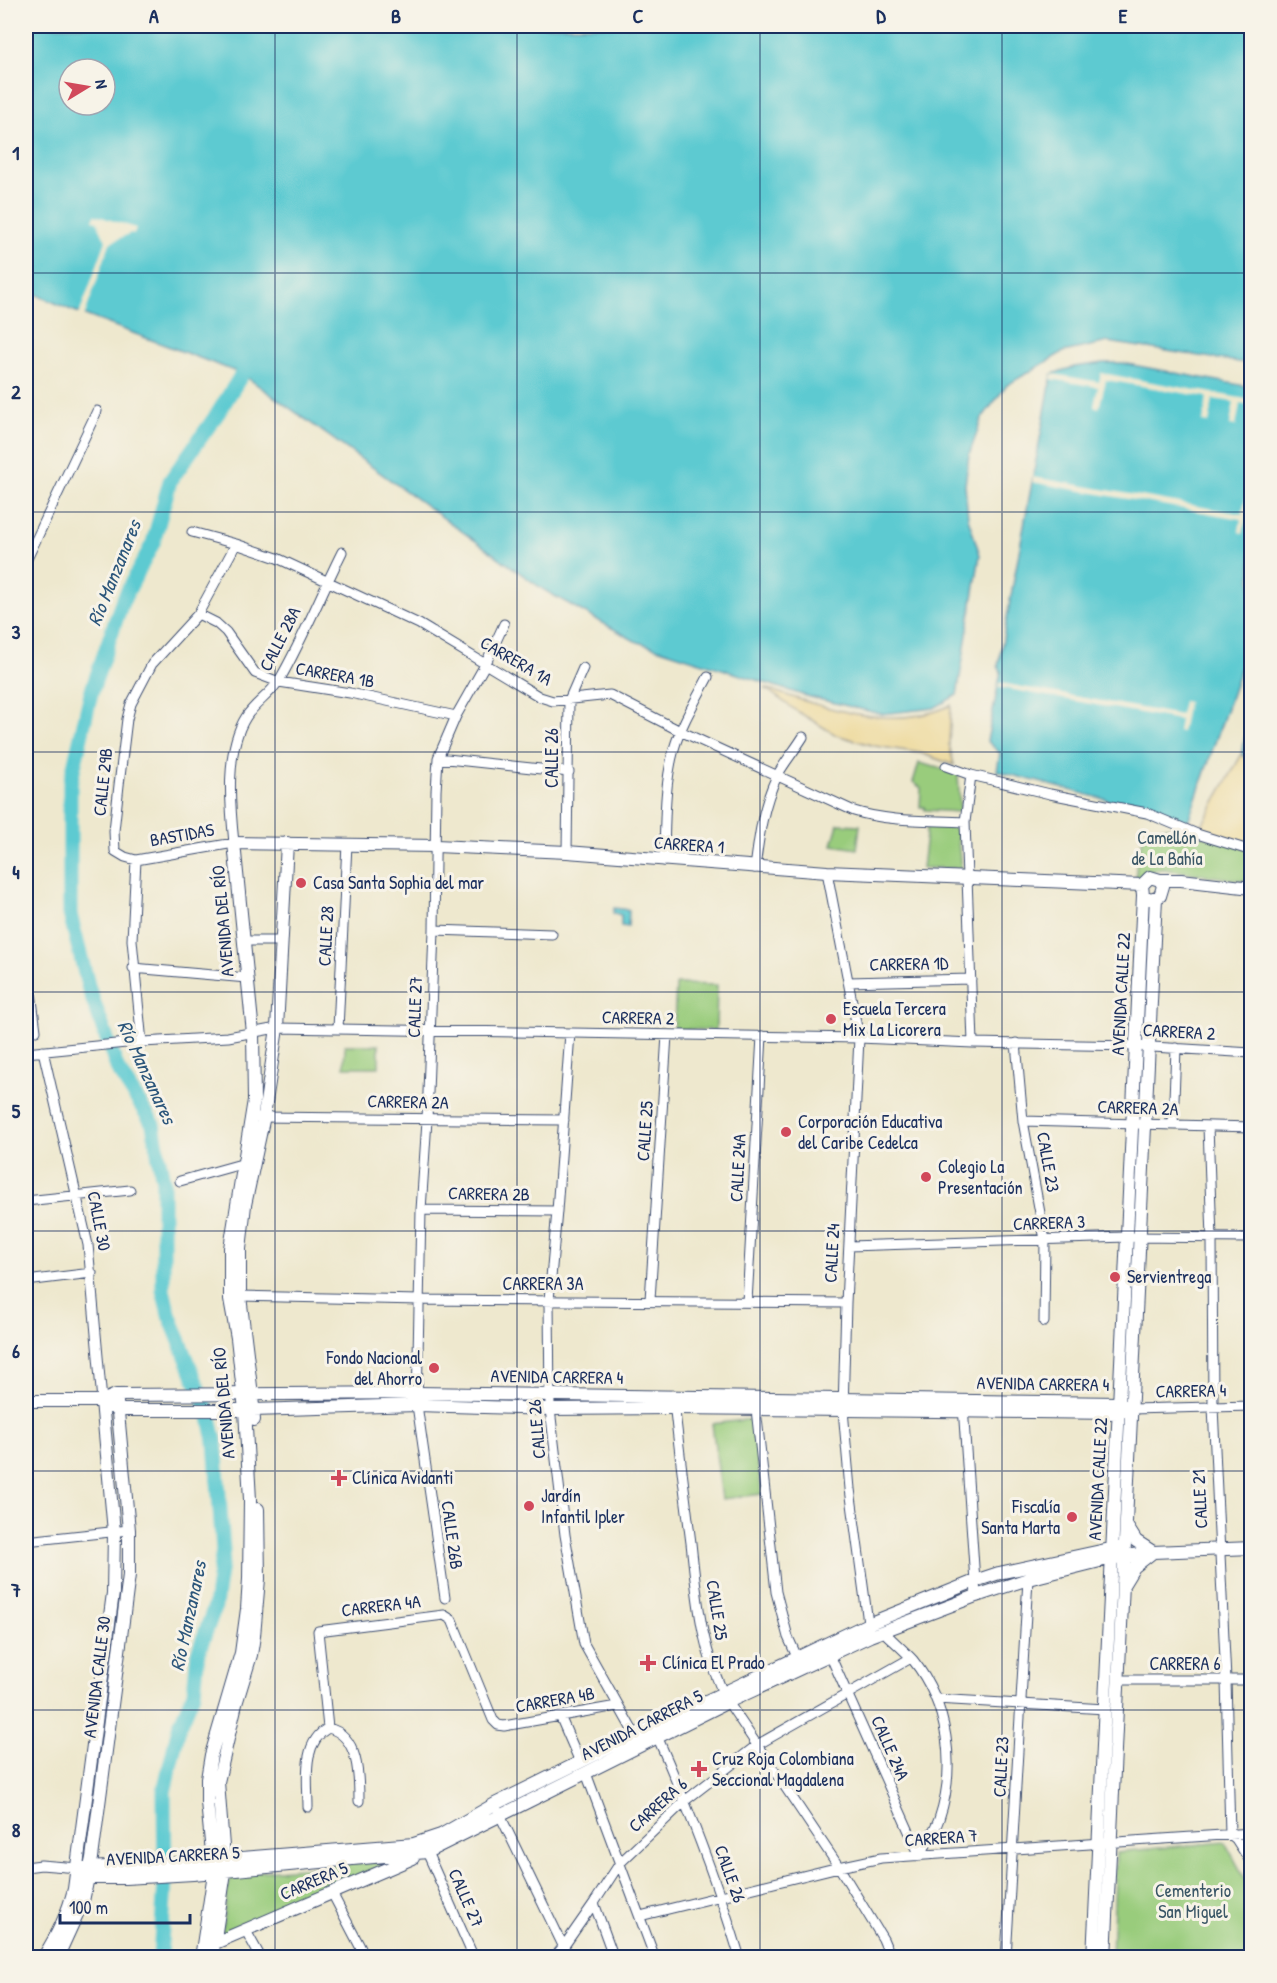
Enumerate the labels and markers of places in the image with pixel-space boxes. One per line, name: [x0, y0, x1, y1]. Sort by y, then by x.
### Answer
place label: Casa Santa Sophia del mar: [313, 870, 484, 895]
marker: Casa Santa Sophia del mar: [294, 876, 308, 890]
place label: Escuela Tercera Mix La Licorera: [843, 996, 946, 1042]
marker: Escuela Tercera Mix La Licorera: [824, 1012, 838, 1026]
place label: Corporación Educativa del Caribe Cedelca: [798, 1109, 942, 1155]
marker: Corporación Educativa del Caribe Cedelca: [779, 1125, 793, 1139]
place label: Colegio La Presentación: [938, 1154, 1023, 1200]
marker: Colegio La Presentación: [919, 1170, 933, 1184]
place label: Servientrega: [1127, 1264, 1211, 1289]
marker: Servientrega: [1108, 1270, 1122, 1284]
place label: Fondo Nacional del Ahorro: [326, 1345, 422, 1391]
marker: Fondo Nacional del Ahorro: [427, 1361, 441, 1375]
place label: Clínica Avidanti: [352, 1465, 453, 1490]
marker: Clínica Avidanti: [330, 1469, 348, 1487]
place label: Jardín Infantil Ipler: [541, 1483, 625, 1529]
place label: Fiscalía Santa Marta: [981, 1494, 1060, 1540]
marker: Jardín Infantil Ipler: [522, 1499, 536, 1513]
marker: Fiscalía Santa Marta: [1065, 1510, 1079, 1524]
place label: Clínica El Prado: [662, 1650, 765, 1675]
marker: Clínica El Prado: [639, 1654, 657, 1672]
place label: Cruz Roja Colombiana Seccional Magdalena: [712, 1746, 854, 1792]
marker: Cruz Roja Colombiana Seccional Magdalena: [690, 1760, 708, 1778]

